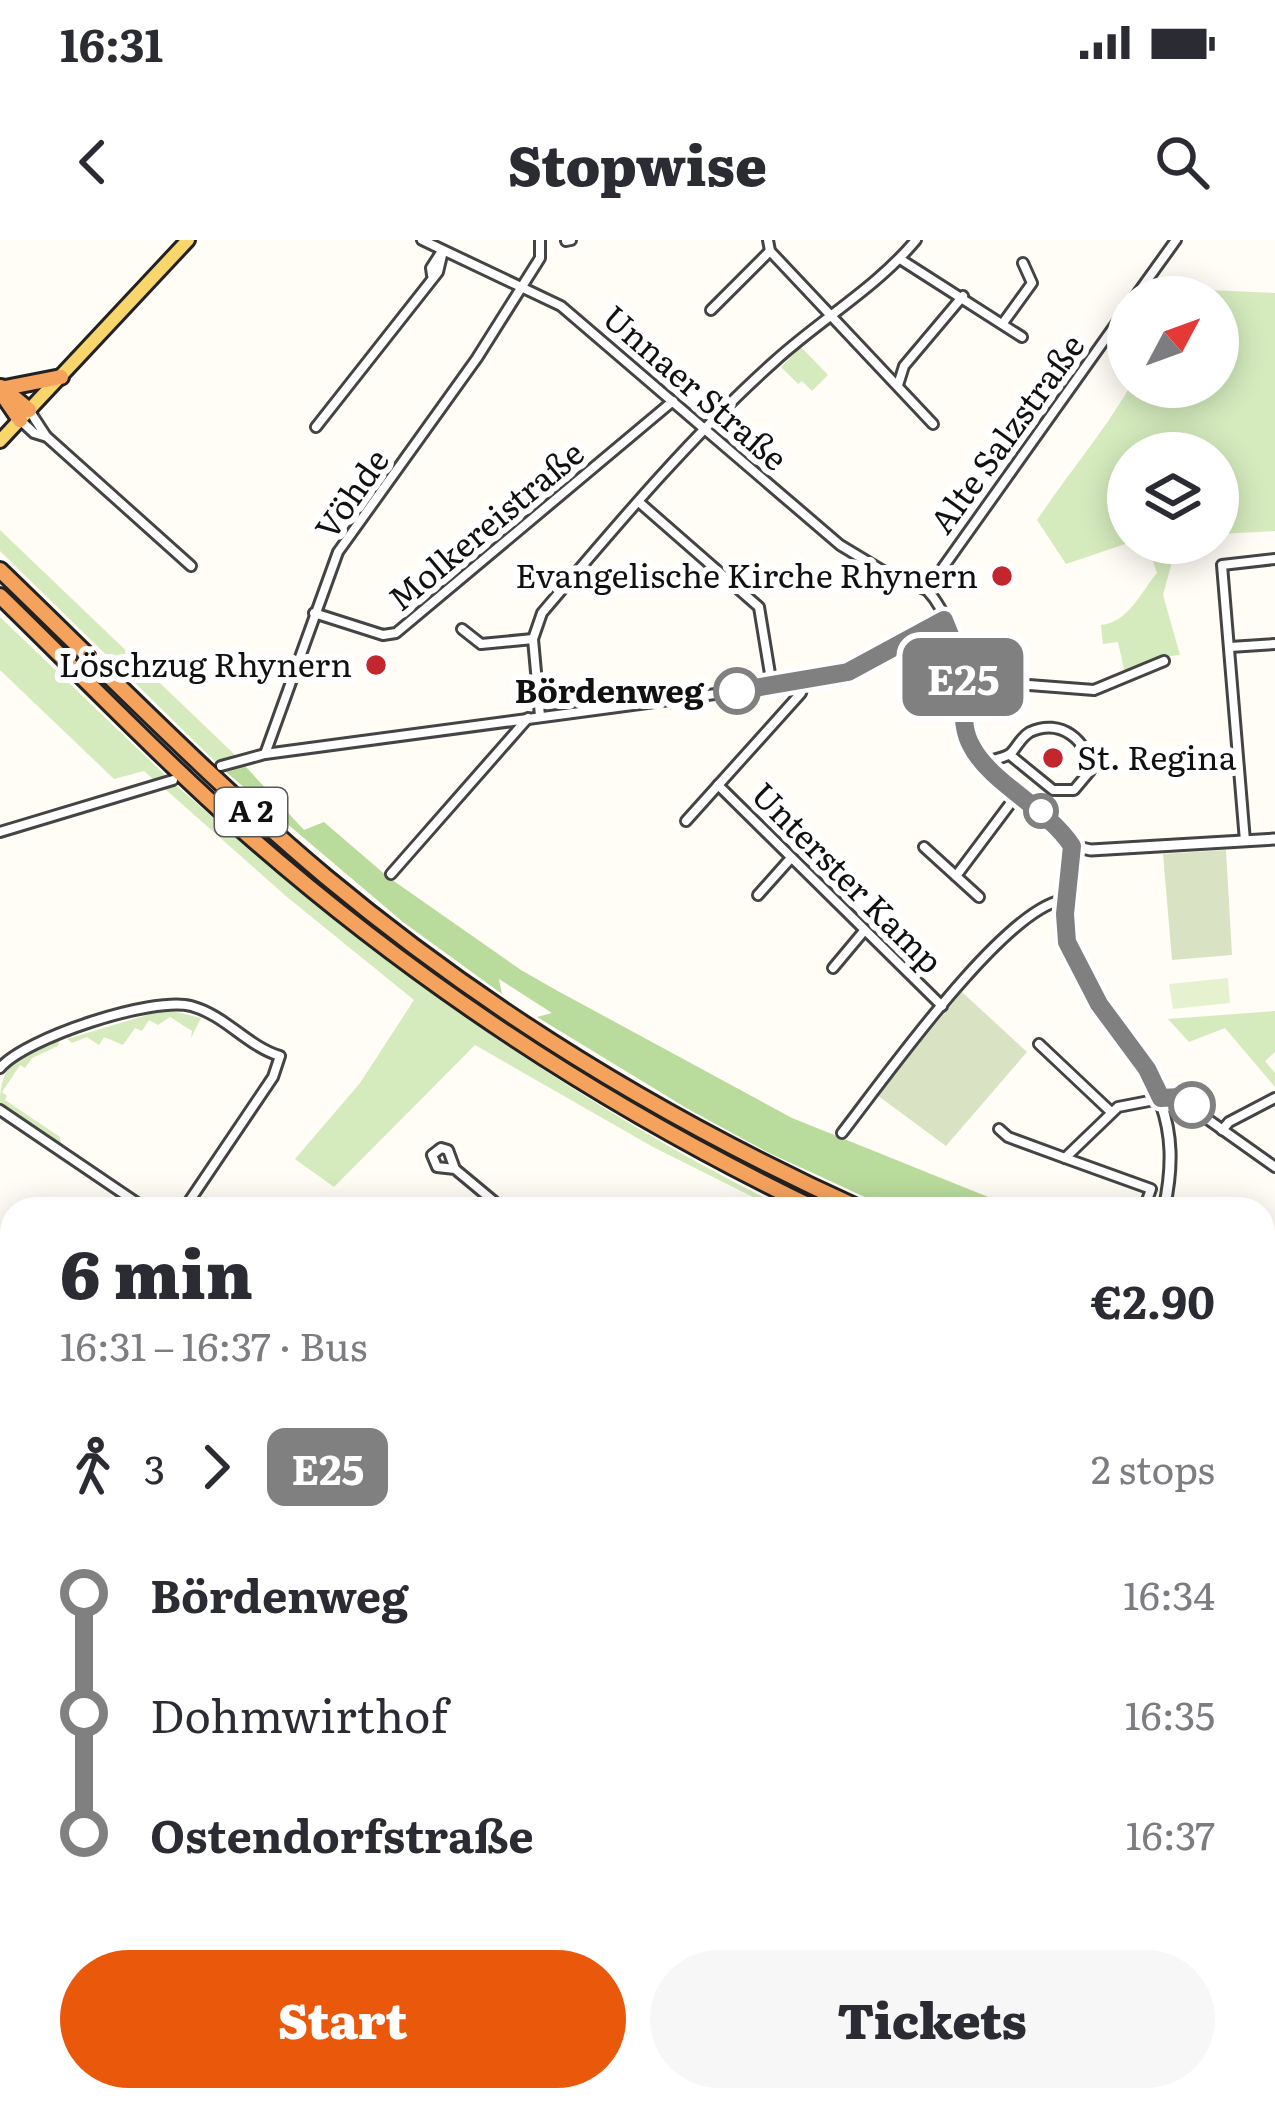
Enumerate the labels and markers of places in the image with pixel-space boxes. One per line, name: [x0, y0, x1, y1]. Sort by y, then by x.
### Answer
place label: Evangelische Kirche Rhynern: [515, 549, 978, 598]
marker: Evangelische Kirche Rhynern: [989, 563, 1015, 589]
place label: Löschzug Rhynern: [59, 638, 352, 687]
marker: Löschzug Rhynern: [363, 652, 389, 678]
place label: Bördenweg: [514, 664, 705, 713]
marker: Bördenweg: [715, 669, 759, 713]
place label: St. Regina: [1077, 731, 1237, 780]
marker: St. Regina: [1040, 745, 1066, 771]
unlabelled marker: [1025, 795, 1057, 827]
unlabelled marker: [1170, 1083, 1214, 1127]

